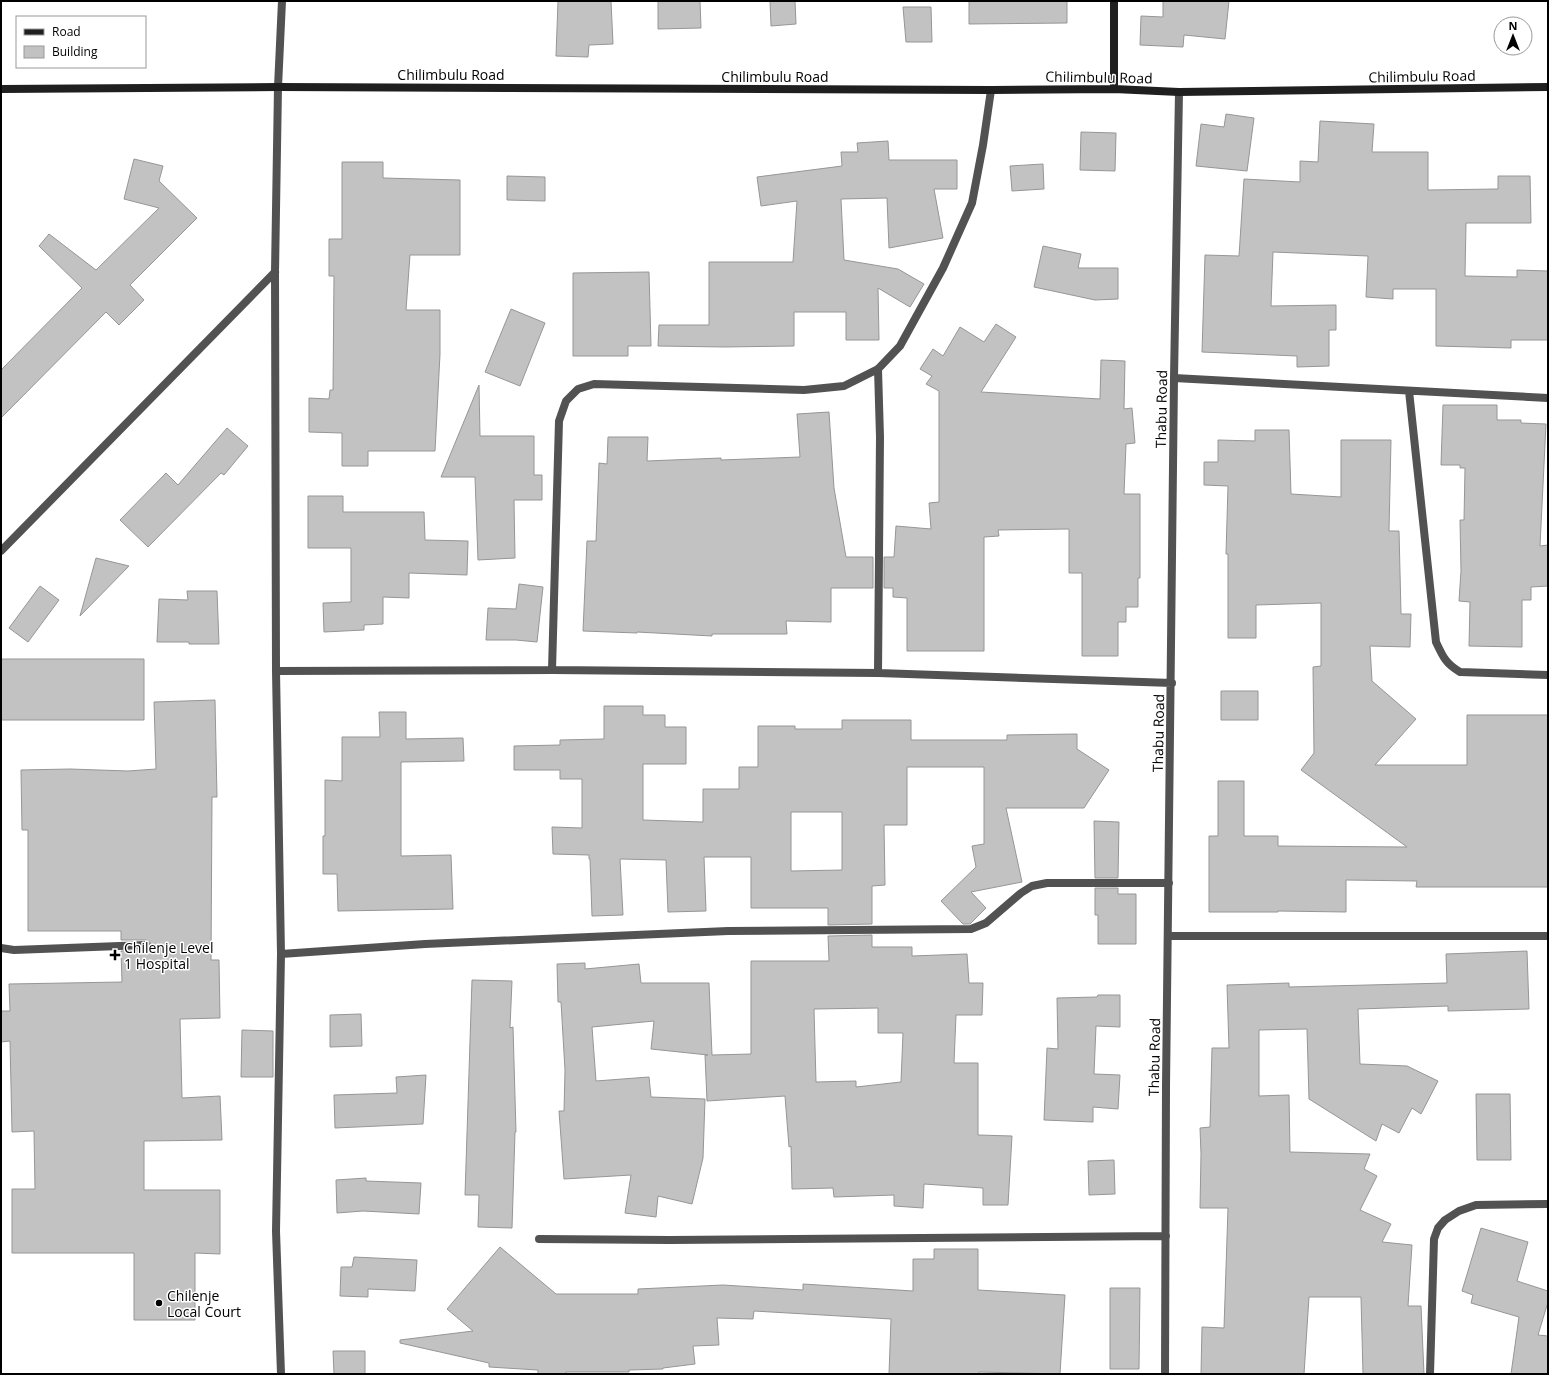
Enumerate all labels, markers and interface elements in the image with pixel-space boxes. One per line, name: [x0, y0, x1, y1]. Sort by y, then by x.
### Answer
legend: [16, 16, 146, 68]
north arrow: [1493, 16, 1533, 56]
text: N: [1509, 18, 1517, 33]
text: Road: [52, 23, 81, 40]
text: Building: [52, 43, 98, 60]
street label: Chilimbulu Road: [397, 65, 505, 84]
street label: Chilimbulu Road: [1368, 66, 1476, 86]
street label: Chilimbulu Road: [721, 67, 829, 86]
street label: Chilimbulu Road: [1045, 67, 1153, 87]
street label: Thabu Road: [1151, 370, 1171, 448]
street label: Thabu Road: [1148, 694, 1168, 772]
place label: Chilenje Level 1 Hospital: [124, 938, 214, 973]
marker: Chilenje Level 1 Hospital: [109, 949, 121, 961]
street label: Thabu Road: [1144, 1018, 1164, 1096]
place label: Chilenje Local Court: [167, 1286, 241, 1321]
marker: Chilenje Local Court: [154, 1298, 164, 1308]

